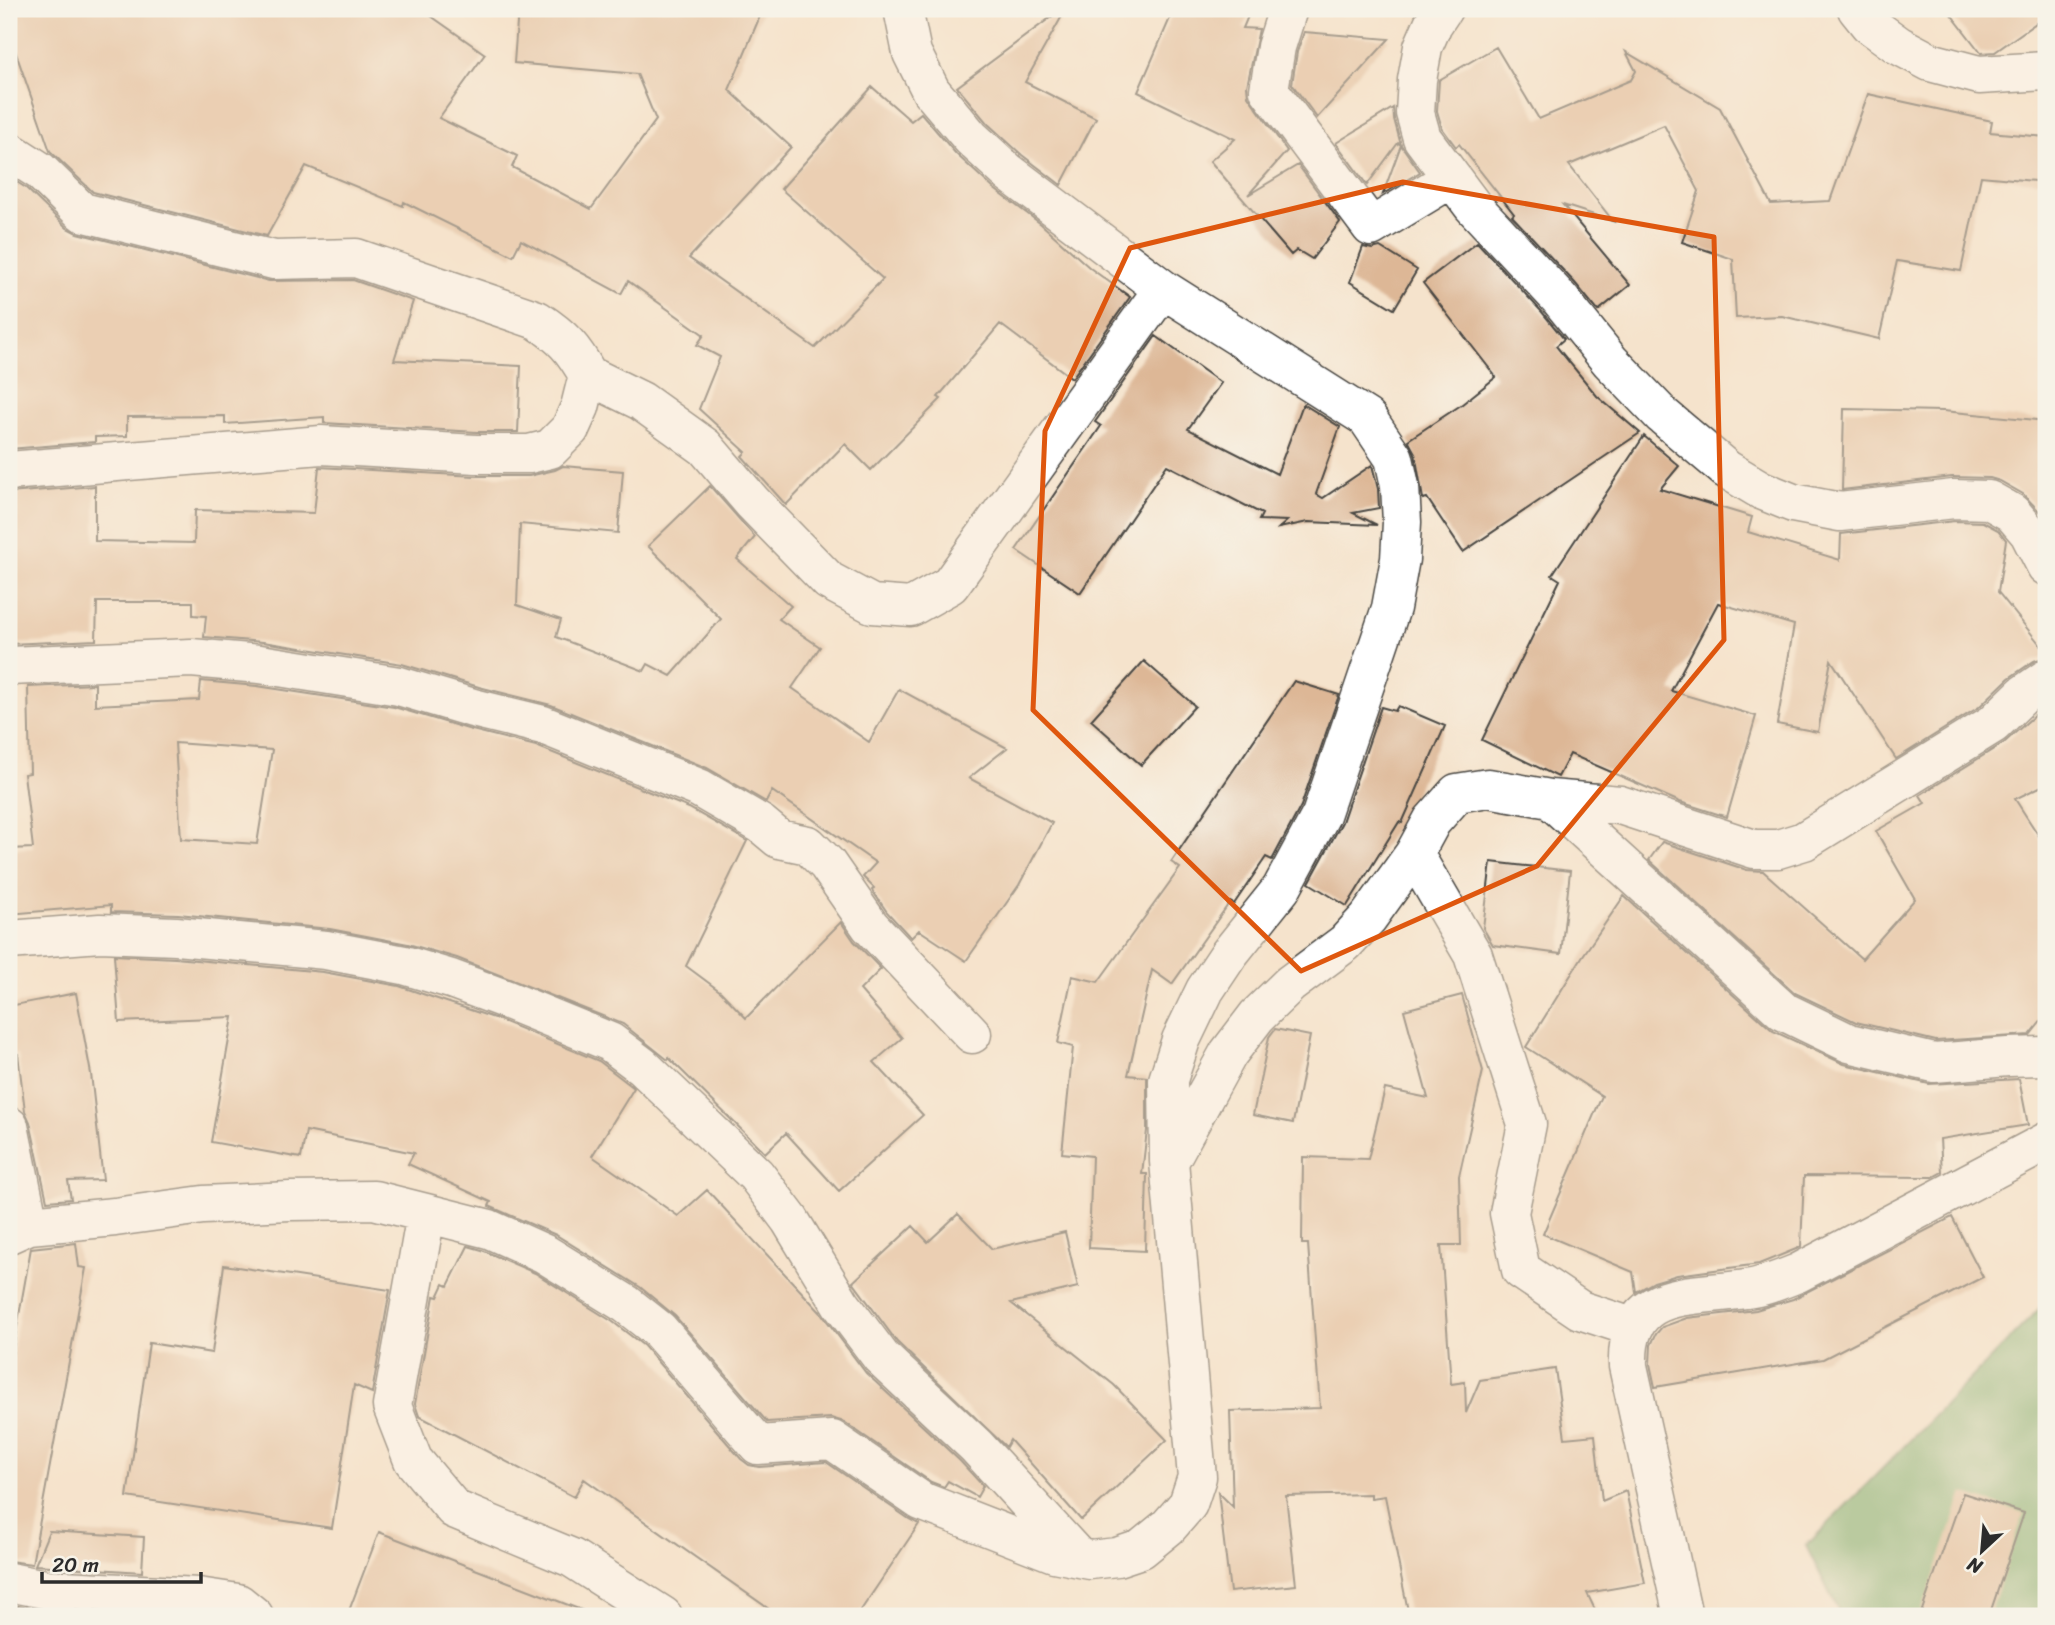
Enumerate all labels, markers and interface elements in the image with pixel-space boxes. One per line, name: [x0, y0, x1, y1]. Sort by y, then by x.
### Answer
north arrow: [1946, 1516, 2016, 1586]
scale bar: [42, 1541, 201, 1585]
text: 20 m: [52, 1546, 99, 1584]
text: N: [1961, 1548, 1989, 1584]

